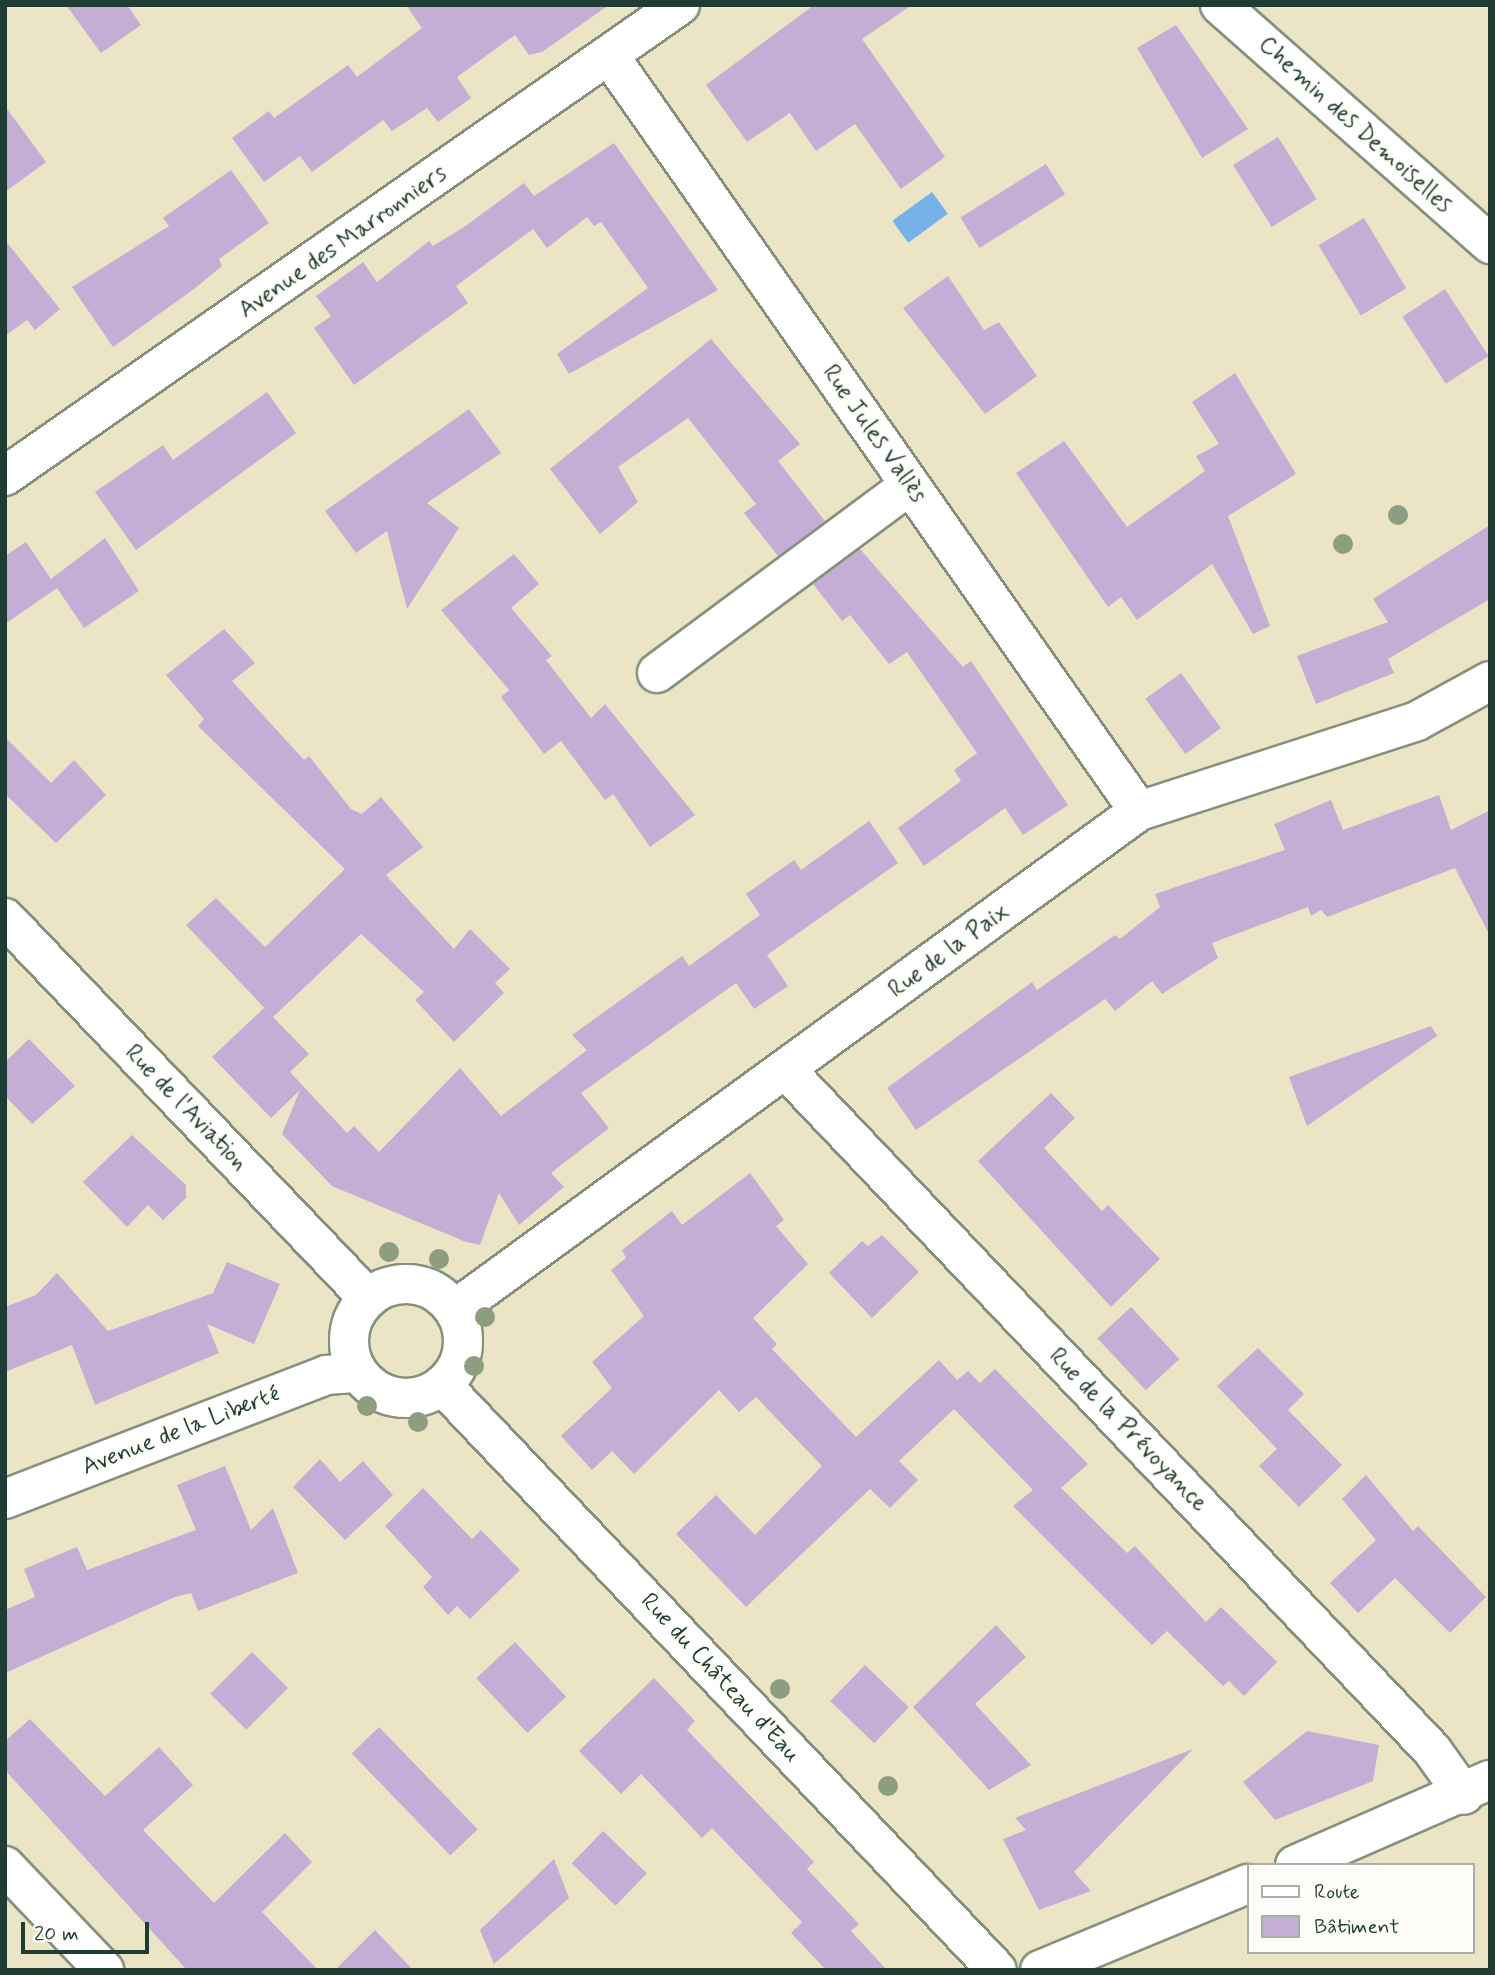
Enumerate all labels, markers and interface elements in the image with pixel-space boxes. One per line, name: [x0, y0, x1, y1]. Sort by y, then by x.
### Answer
street label: Chemin des Demoiselles: [1252, 30, 1458, 220]
street label: Avenue des Marronniers: [233, 159, 453, 325]
street label: Rue Jules Vallès: [817, 361, 931, 507]
street label: Rue de la Paix: [884, 898, 1014, 1004]
street label: Rue de l'Aviation: [118, 1039, 254, 1177]
street label: Rue de la Prévoyance: [1043, 1342, 1213, 1518]
street label: Avenue de la Liberté: [78, 1380, 284, 1482]
street label: Rue du Château d'Eau: [633, 1586, 807, 1770]
legend: [1246, 1863, 1474, 1954]
text: Route: [1314, 1878, 1360, 1906]
scale bar: [24, 1909, 152, 1953]
text: Bâtiment: [1314, 1913, 1399, 1941]
text: 20 m: [34, 1920, 79, 1948]

